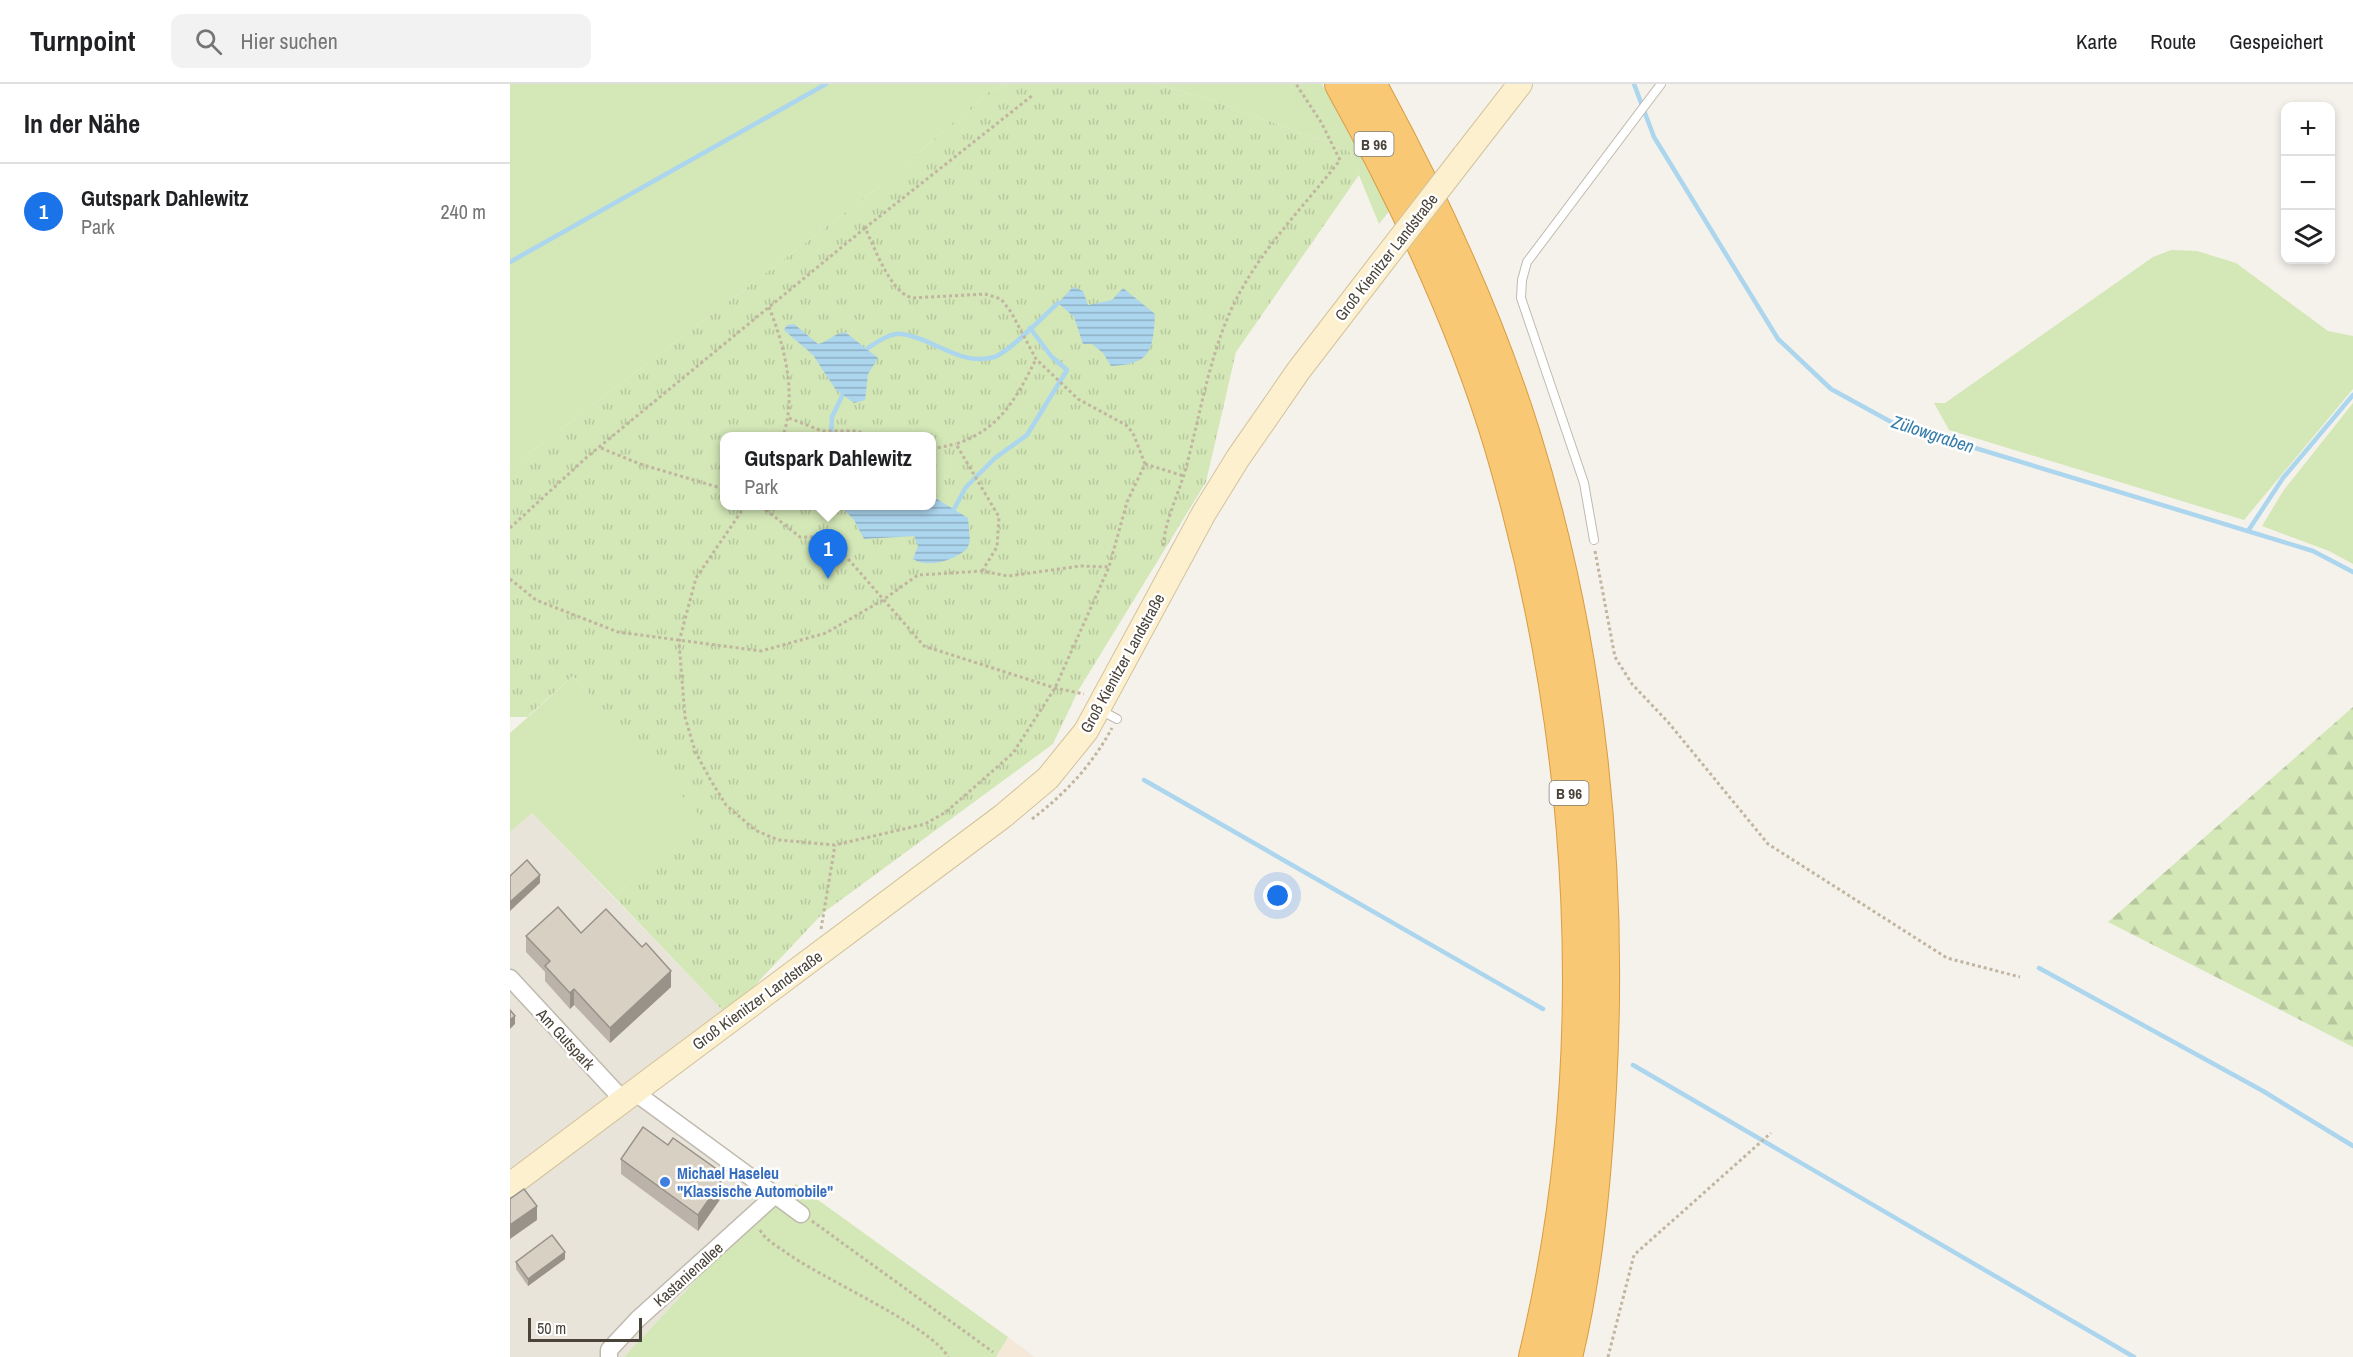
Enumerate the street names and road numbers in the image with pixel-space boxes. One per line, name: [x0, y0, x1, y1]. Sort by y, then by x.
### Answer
road number: B 96: [1354, 132, 1394, 156]
street label: Groß Kienitzer Landstraße: [1329, 189, 1443, 325]
street label: Groß Kienitzer Landstraße: [1075, 589, 1169, 737]
road number: B 96: [1550, 781, 1588, 805]
street label: Groß Kienitzer Landstraße: [687, 945, 827, 1055]
street label: Am Gutspark: [531, 1003, 600, 1075]
street label: Kastanienallee: [648, 1237, 728, 1311]

